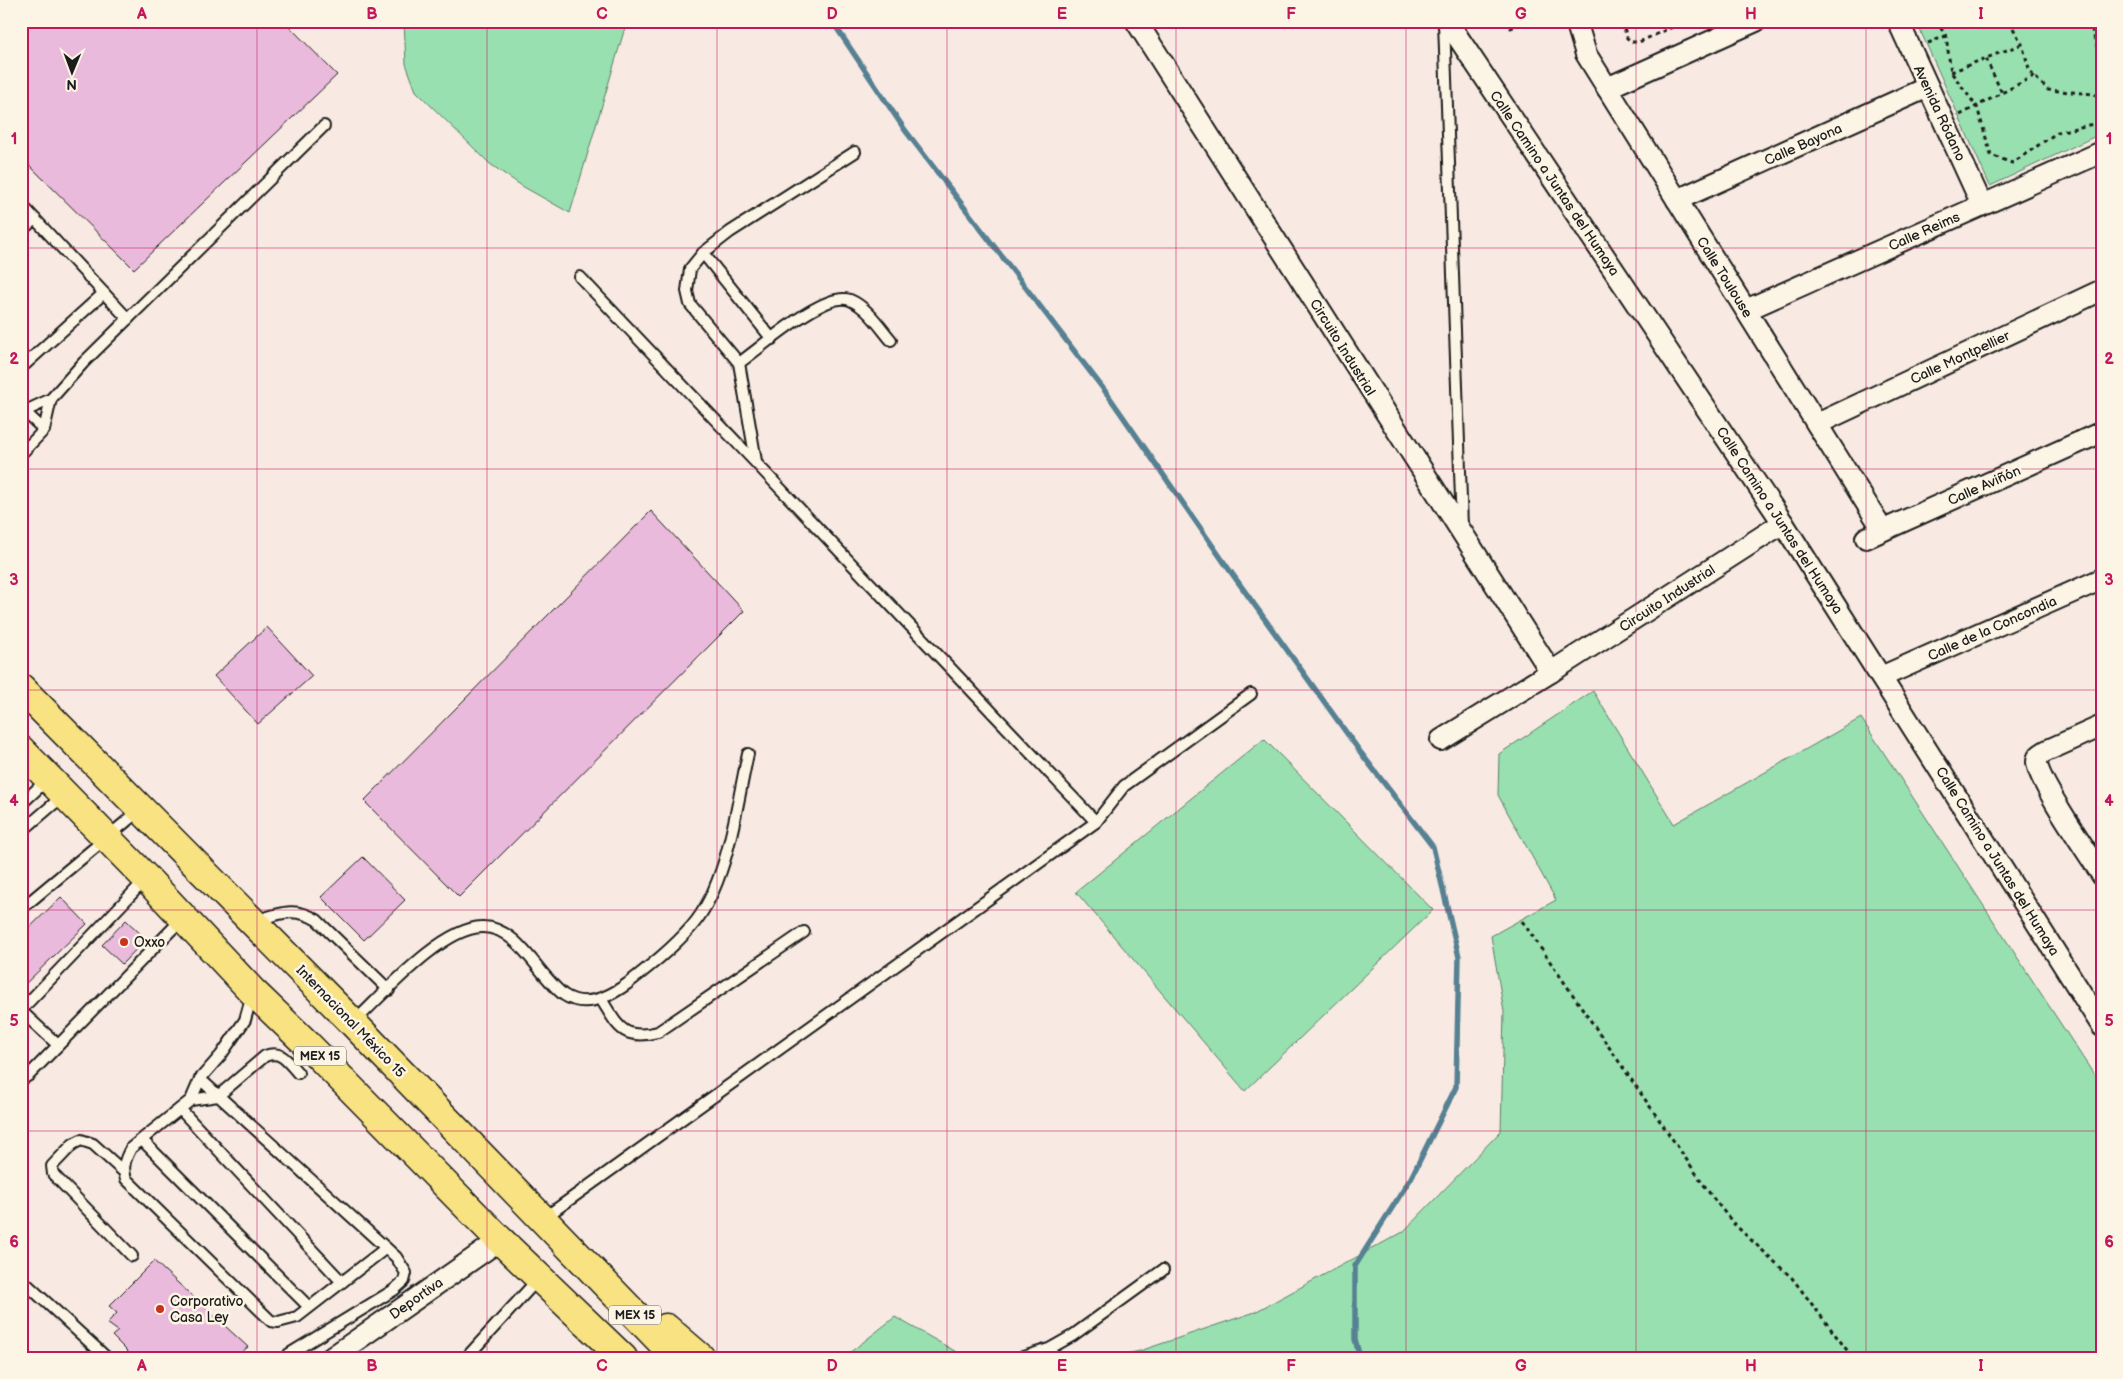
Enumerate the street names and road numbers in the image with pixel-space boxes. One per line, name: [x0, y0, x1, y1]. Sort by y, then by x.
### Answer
street label: Avenida Ródano: [1910, 63, 1969, 164]
street label: Calle Camino a Juntas del Humaya: [1486, 88, 1623, 279]
street label: Calle Bayona: [1762, 120, 1845, 169]
street label: Calle Reims: [1886, 208, 1963, 255]
street label: Calle Toulouse: [1693, 234, 1756, 321]
street label: Circuito Industrial: [1306, 296, 1379, 399]
street label: Calle Montpellier: [1908, 327, 2013, 388]
street label: Calle Camino a Juntas del Humaya: [1713, 424, 1847, 617]
street label: Calle Aviñón: [1945, 462, 2023, 509]
street label: Circuito Industrial: [1616, 561, 1718, 636]
street label: Calle de la Concondia: [1925, 592, 2059, 665]
street label: Calle Camino a Juntas del Humaya: [1932, 764, 2063, 959]
street label: Internacional México 15: [293, 962, 409, 1081]
road number: MEX 15: [294, 1046, 346, 1066]
street label: Deportiva: [386, 1274, 446, 1323]
road number: MEX 15: [609, 1306, 661, 1324]

